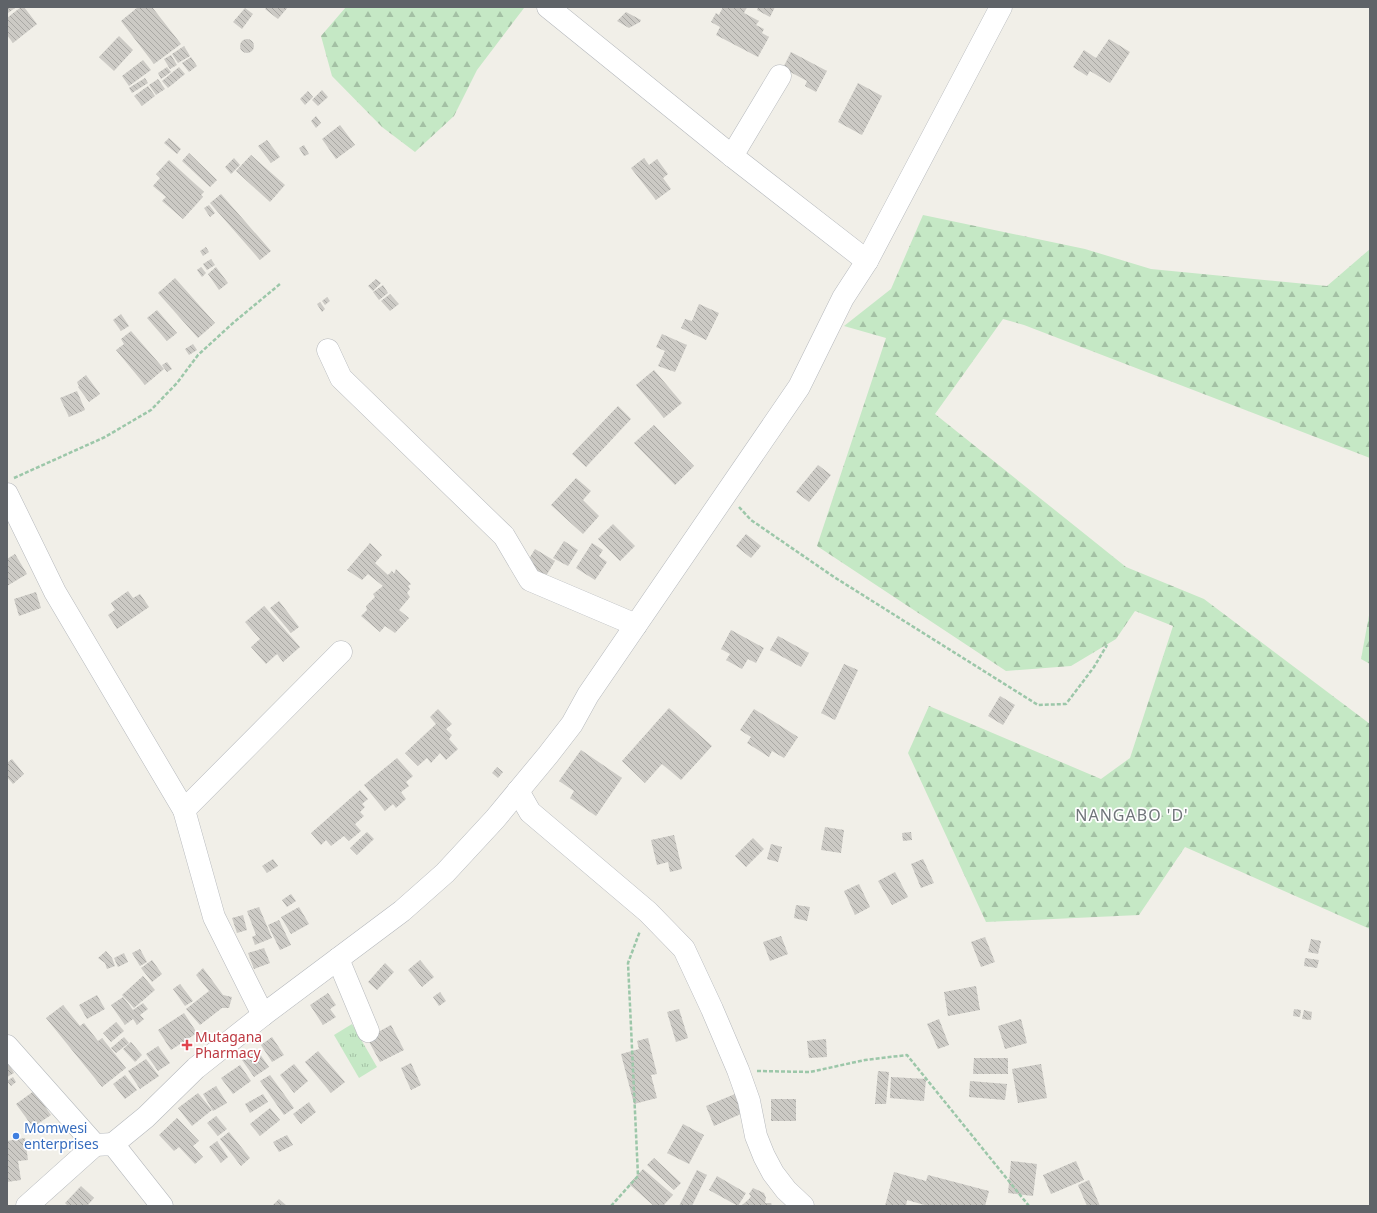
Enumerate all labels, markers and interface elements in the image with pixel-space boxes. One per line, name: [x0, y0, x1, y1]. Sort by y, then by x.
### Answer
district label: NANGABO 'D': [1075, 804, 1189, 826]
place label: Mutagana Pharmacy: [195, 1027, 262, 1062]
marker: Mutagana Pharmacy: [182, 1040, 192, 1050]
place label: Momwesi enterprises: [24, 1118, 99, 1153]
marker: Momwesi enterprises: [11, 1131, 21, 1141]

